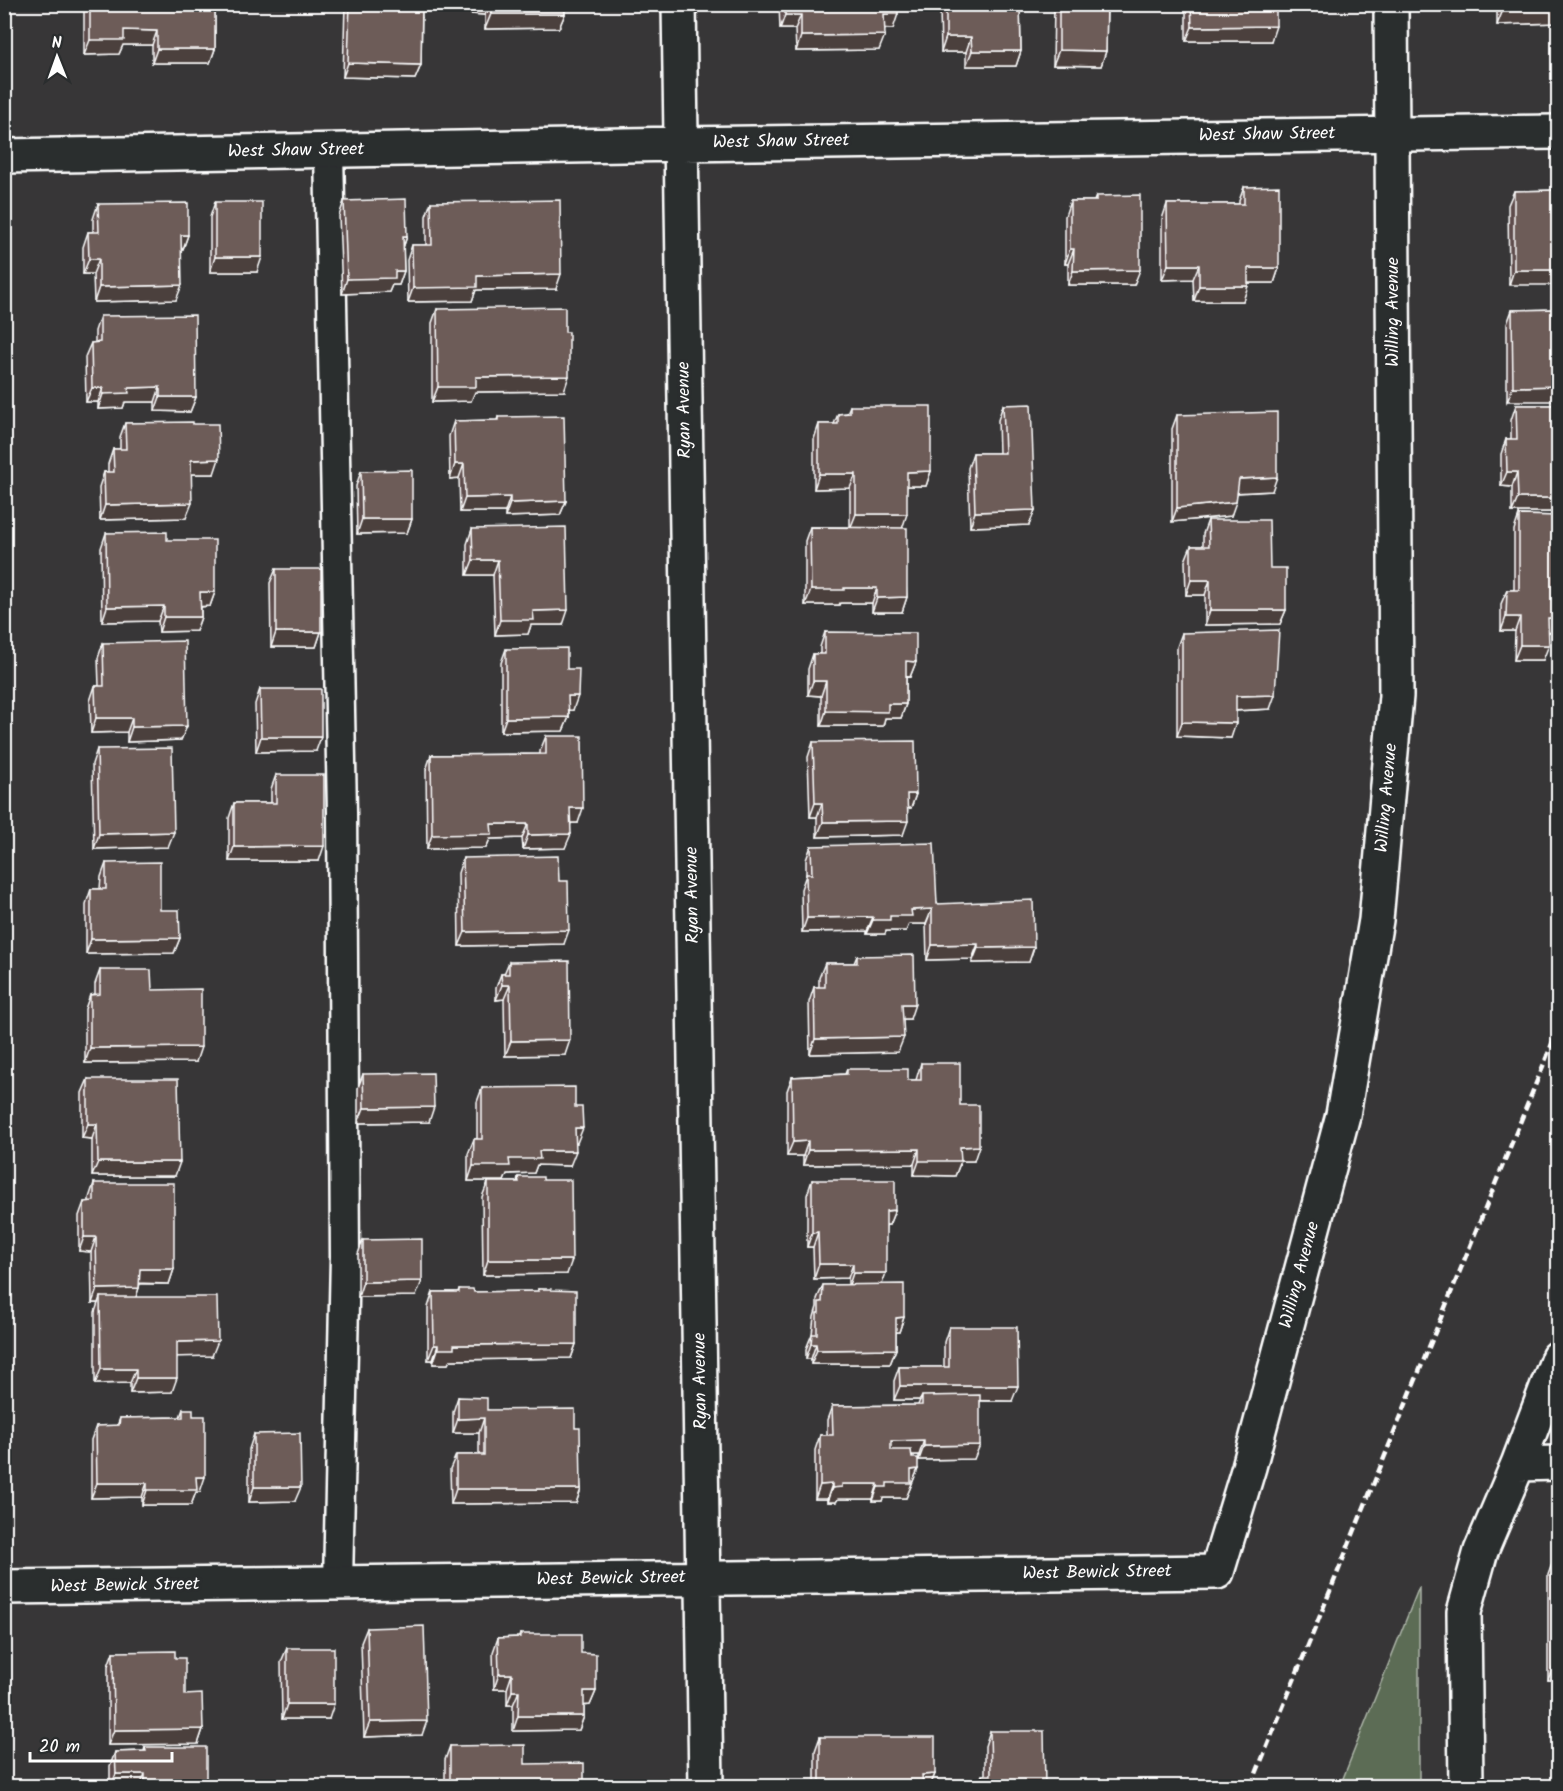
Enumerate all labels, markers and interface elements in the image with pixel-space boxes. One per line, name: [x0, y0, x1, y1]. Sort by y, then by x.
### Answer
north arrow: [27, 27, 87, 87]
text: N: [51, 31, 62, 56]
street label: West Shaw Street: [1198, 119, 1337, 151]
street label: West Shaw Street: [712, 126, 851, 158]
street label: West Shaw Street: [227, 135, 366, 167]
street label: Willing Avenue: [1379, 257, 1408, 367]
street label: Ryan Avenue: [670, 361, 700, 459]
street label: Willing Avenue: [1368, 742, 1406, 854]
street label: Ryan Avenue: [678, 846, 708, 944]
street label: Willing Avenue: [1272, 1218, 1328, 1332]
street label: Ryan Avenue: [686, 1332, 716, 1430]
street label: West Bewick Street: [1022, 1557, 1173, 1589]
street label: West Bewick Street: [536, 1563, 687, 1595]
street label: West Bewick Street: [50, 1570, 201, 1602]
scale bar: [30, 1725, 172, 1763]
text: 20 m: [39, 1733, 80, 1762]

